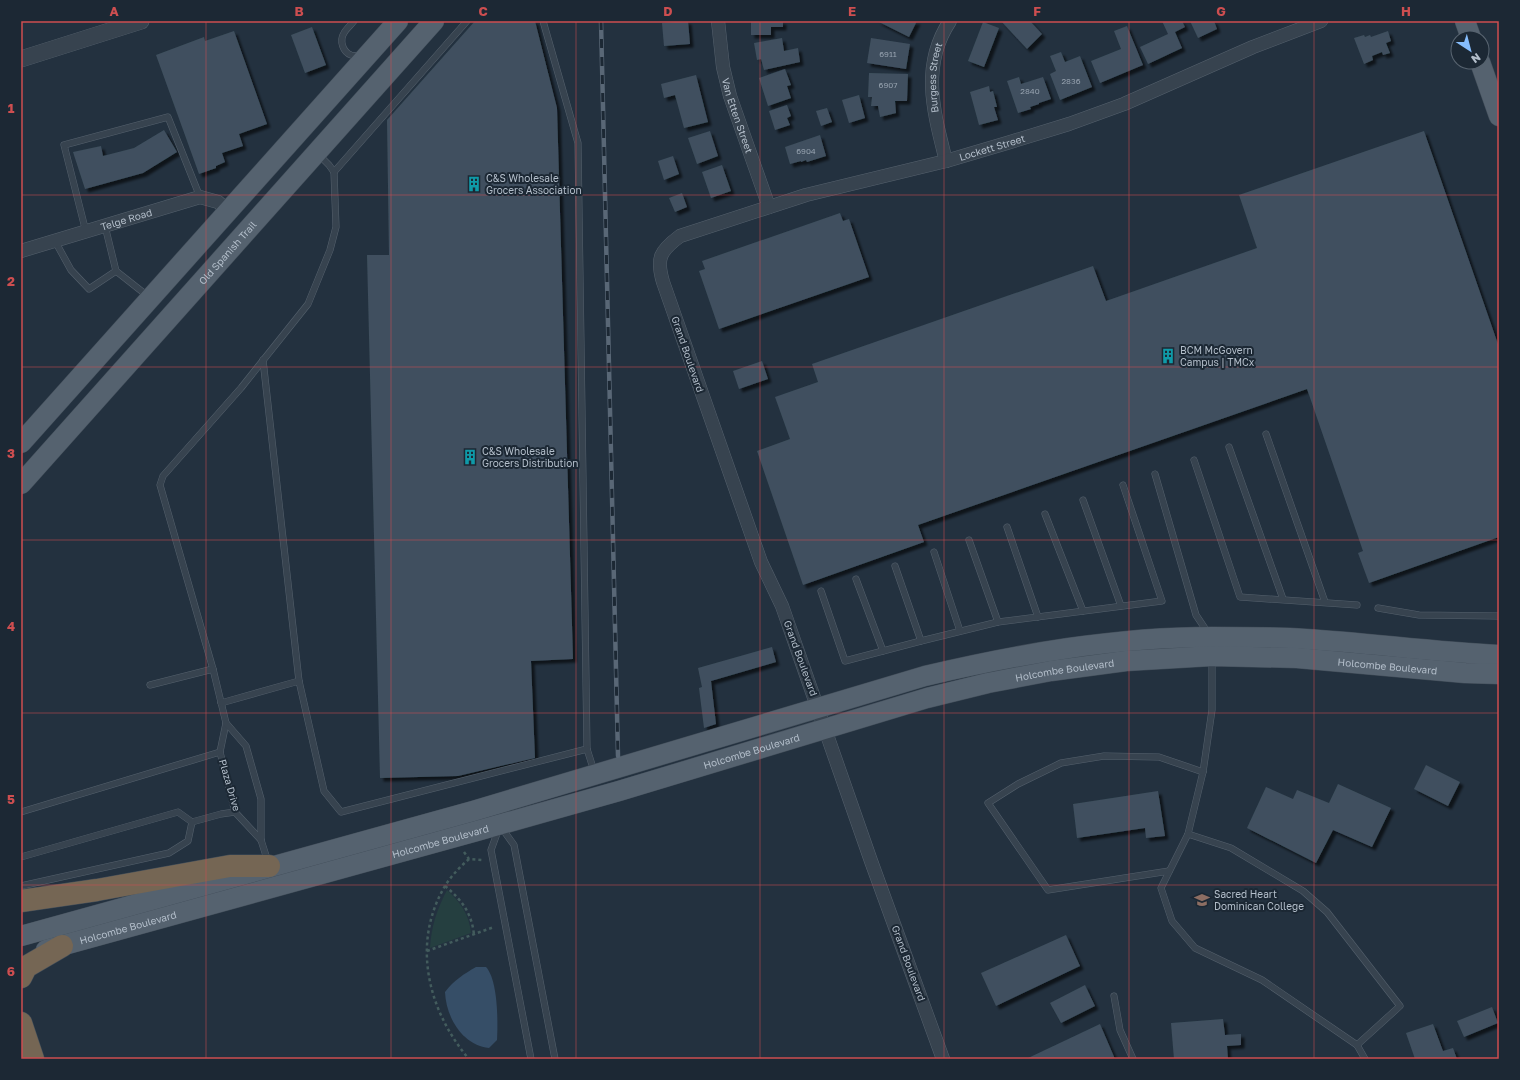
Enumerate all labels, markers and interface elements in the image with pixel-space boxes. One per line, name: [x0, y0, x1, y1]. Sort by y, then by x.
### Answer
text: A: [109, 3, 119, 19]
text: B: [294, 3, 304, 19]
text: C: [478, 3, 488, 19]
text: D: [663, 3, 673, 19]
text: E: [848, 3, 856, 19]
text: F: [1033, 3, 1041, 19]
text: G: [1216, 3, 1226, 19]
text: H: [1401, 3, 1411, 19]
north arrow: [1450, 30, 1490, 70]
street label: Burgess Street: [926, 41, 944, 114]
house number: 6911: [879, 49, 897, 59]
text: N: [1469, 51, 1483, 66]
house number: 2836: [1061, 76, 1081, 86]
street label: Van Etten Street: [720, 77, 756, 155]
house number: 6907: [879, 80, 897, 90]
house number: 2840: [1020, 86, 1040, 96]
text: 1: [8, 100, 15, 116]
street label: Lockett Street: [958, 132, 1027, 163]
house number: 6904: [796, 146, 816, 156]
place label: C&S Wholesale Grocers Association: [486, 172, 582, 196]
building icon: C&S Wholesale Grocers Association: [465, 175, 483, 193]
street label: Telge Road: [99, 206, 154, 233]
street label: Old Spanish Trail: [196, 218, 259, 287]
text: 2: [7, 273, 15, 289]
street label: Grand Boulevard: [669, 314, 707, 394]
place label: BCM McGovern Campus | TMCx: [1180, 344, 1255, 368]
building icon: BCM McGovern Campus | TMCx: [1159, 347, 1177, 365]
text: 3: [7, 445, 15, 461]
place label: C&S Wholesale Grocers Distribution: [482, 445, 578, 469]
building icon: C&S Wholesale Grocers Distribution: [461, 448, 479, 466]
text: 4: [7, 618, 15, 634]
street label: Grand Boulevard: [782, 619, 820, 697]
street label: Holcombe Boulevard: [1337, 656, 1438, 676]
street label: Holcombe Boulevard: [1014, 657, 1115, 684]
street label: Holcombe Boulevard: [702, 731, 801, 771]
street label: Plaza Drive: [217, 758, 243, 813]
text: 5: [7, 791, 15, 807]
street label: Holcombe Boulevard: [390, 822, 490, 860]
place label: Sacred Heart Dominican College: [1214, 888, 1304, 912]
school or university icon: Sacred Heart Dominican College: [1193, 891, 1211, 909]
street label: Holcombe Boulevard: [78, 908, 178, 946]
street label: Grand Boulevard: [890, 924, 928, 1002]
text: 6: [7, 963, 15, 979]

